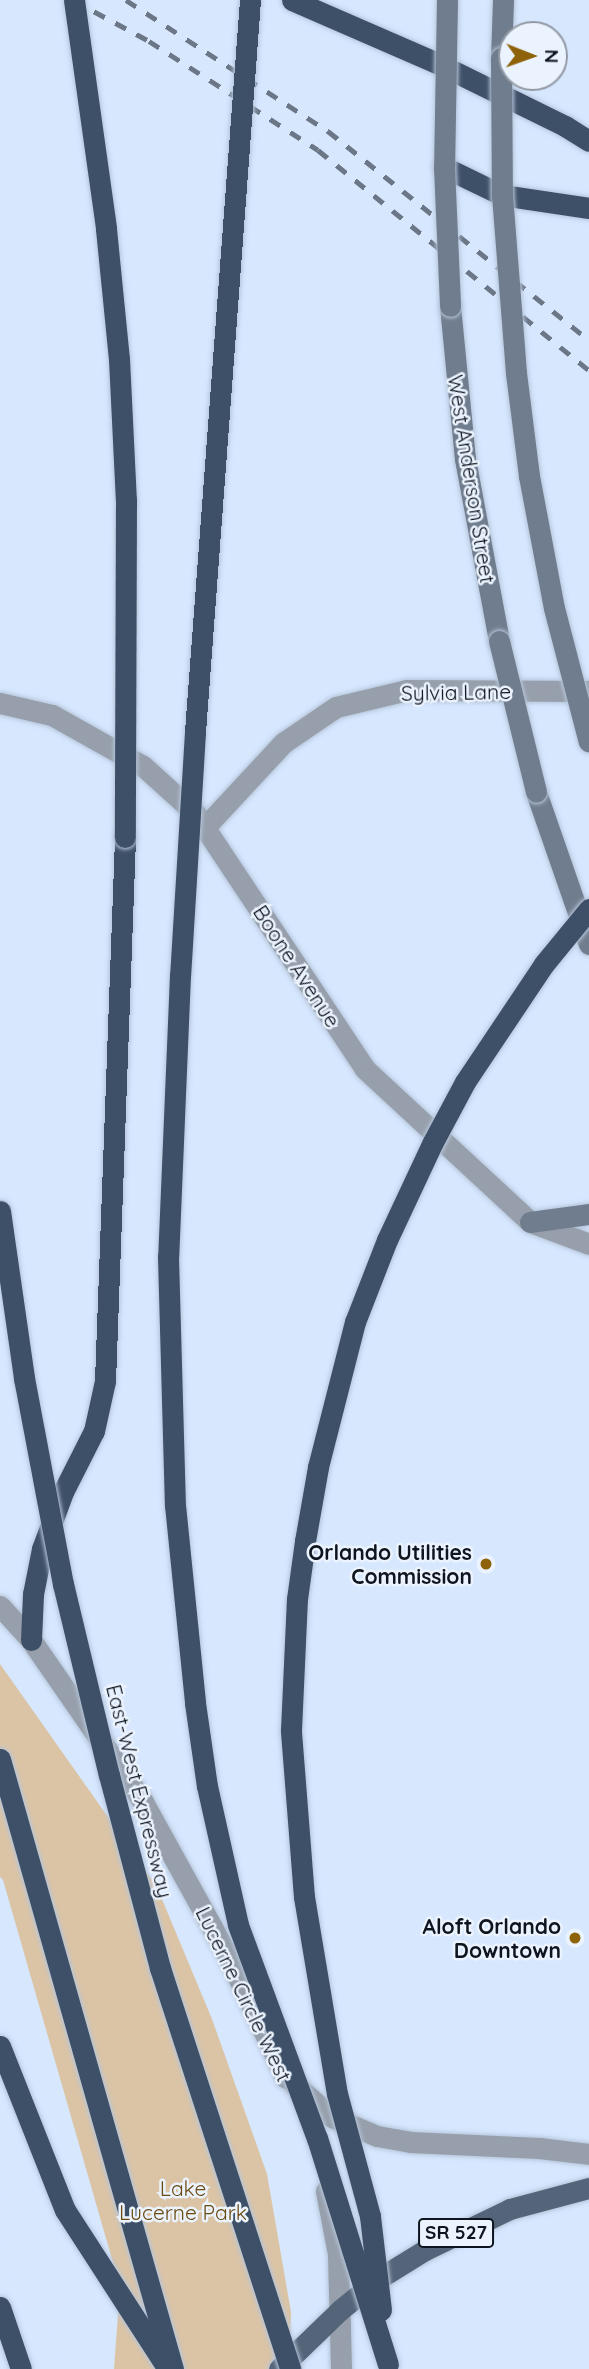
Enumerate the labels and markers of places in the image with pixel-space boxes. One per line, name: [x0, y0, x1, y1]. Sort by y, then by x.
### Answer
place label: Orlando Utilities Commission: [308, 1539, 472, 1589]
marker: Orlando Utilities Commission: [478, 1556, 494, 1572]
place label: Aloft Orlando Downtown: [423, 1913, 561, 1963]
marker: Aloft Orlando Downtown: [567, 1930, 583, 1946]

